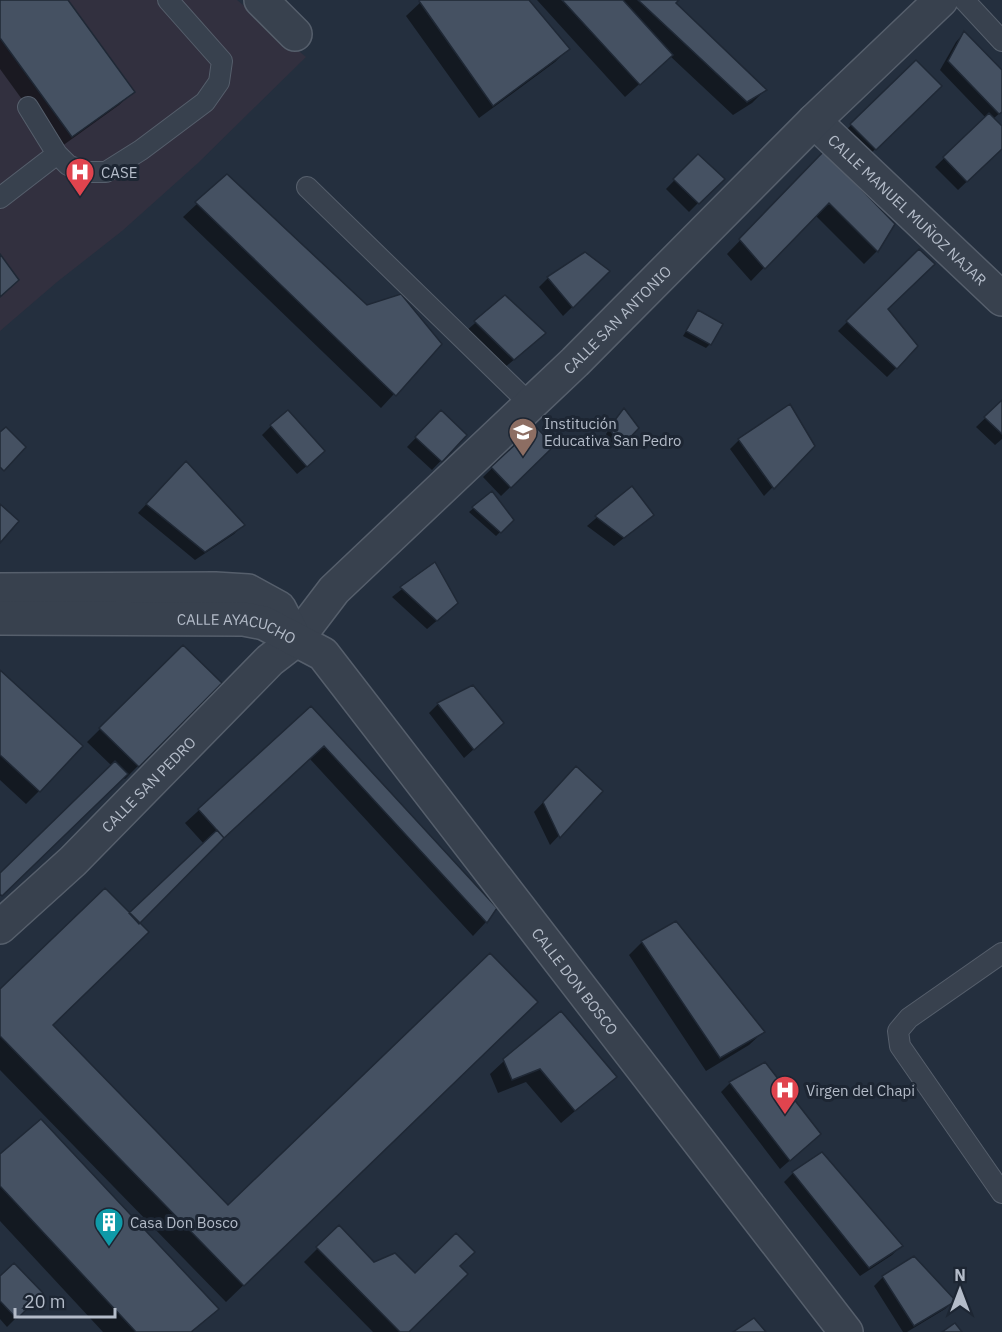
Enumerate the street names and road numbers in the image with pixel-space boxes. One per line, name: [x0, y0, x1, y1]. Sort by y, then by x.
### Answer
street label: CALLE MANUEL MUÑOZ NAJAR: [824, 130, 991, 289]
street label: CALLE SAN ANTONIO: [559, 261, 675, 378]
street label: CALLE AYACUCHO: [177, 609, 299, 648]
street label: CALLE SAN PEDRO: [97, 732, 199, 836]
street label: CALLE DON BOSCO: [528, 924, 622, 1038]

